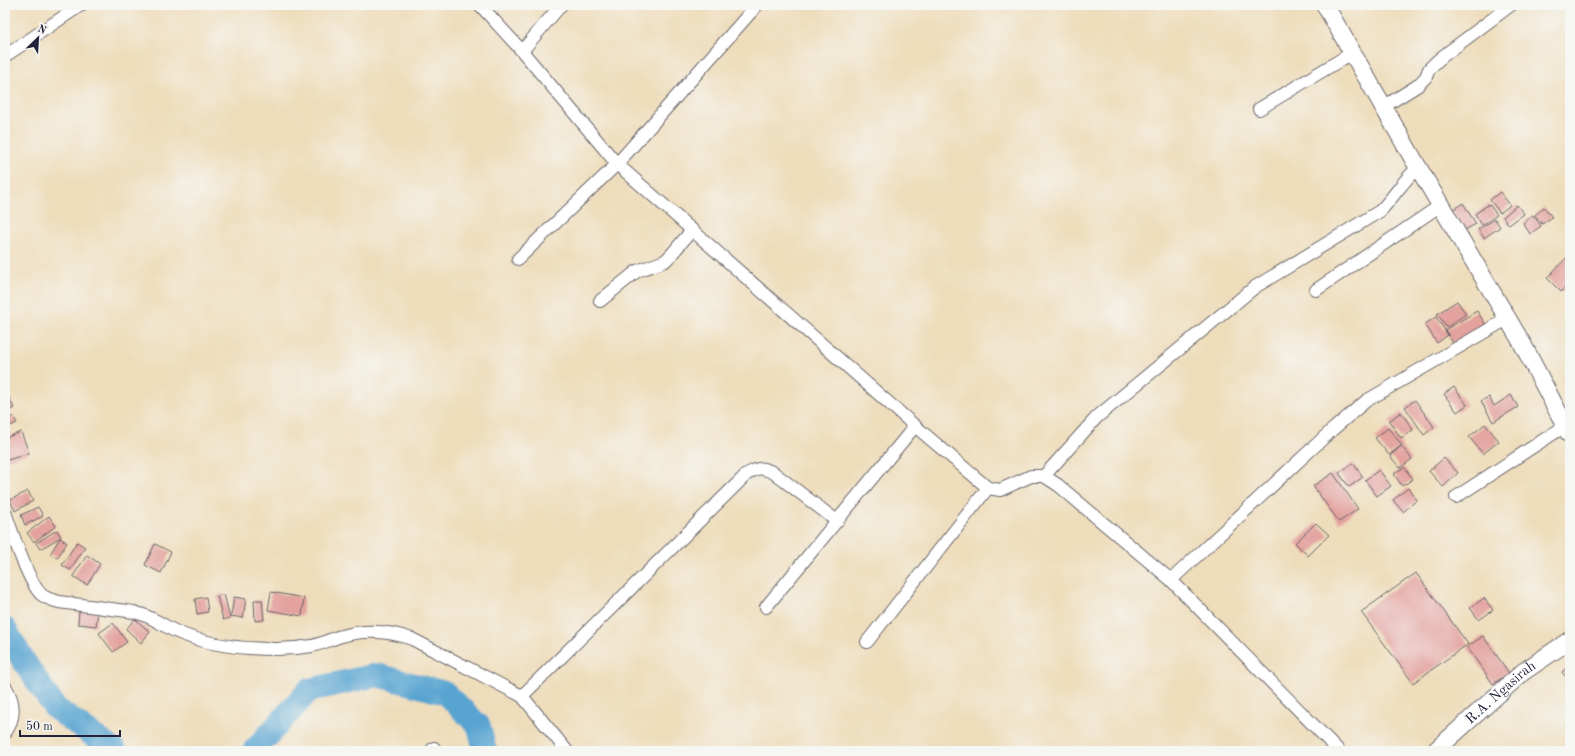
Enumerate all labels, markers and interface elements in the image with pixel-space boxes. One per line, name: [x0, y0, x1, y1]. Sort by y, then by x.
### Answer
north arrow: [18, 18, 58, 58]
text: N: [35, 24, 48, 37]
street label: R.A. Ngasirah: [1463, 658, 1539, 727]
scale bar: [20, 712, 120, 738]
text: 50 m: [26, 720, 53, 733]

